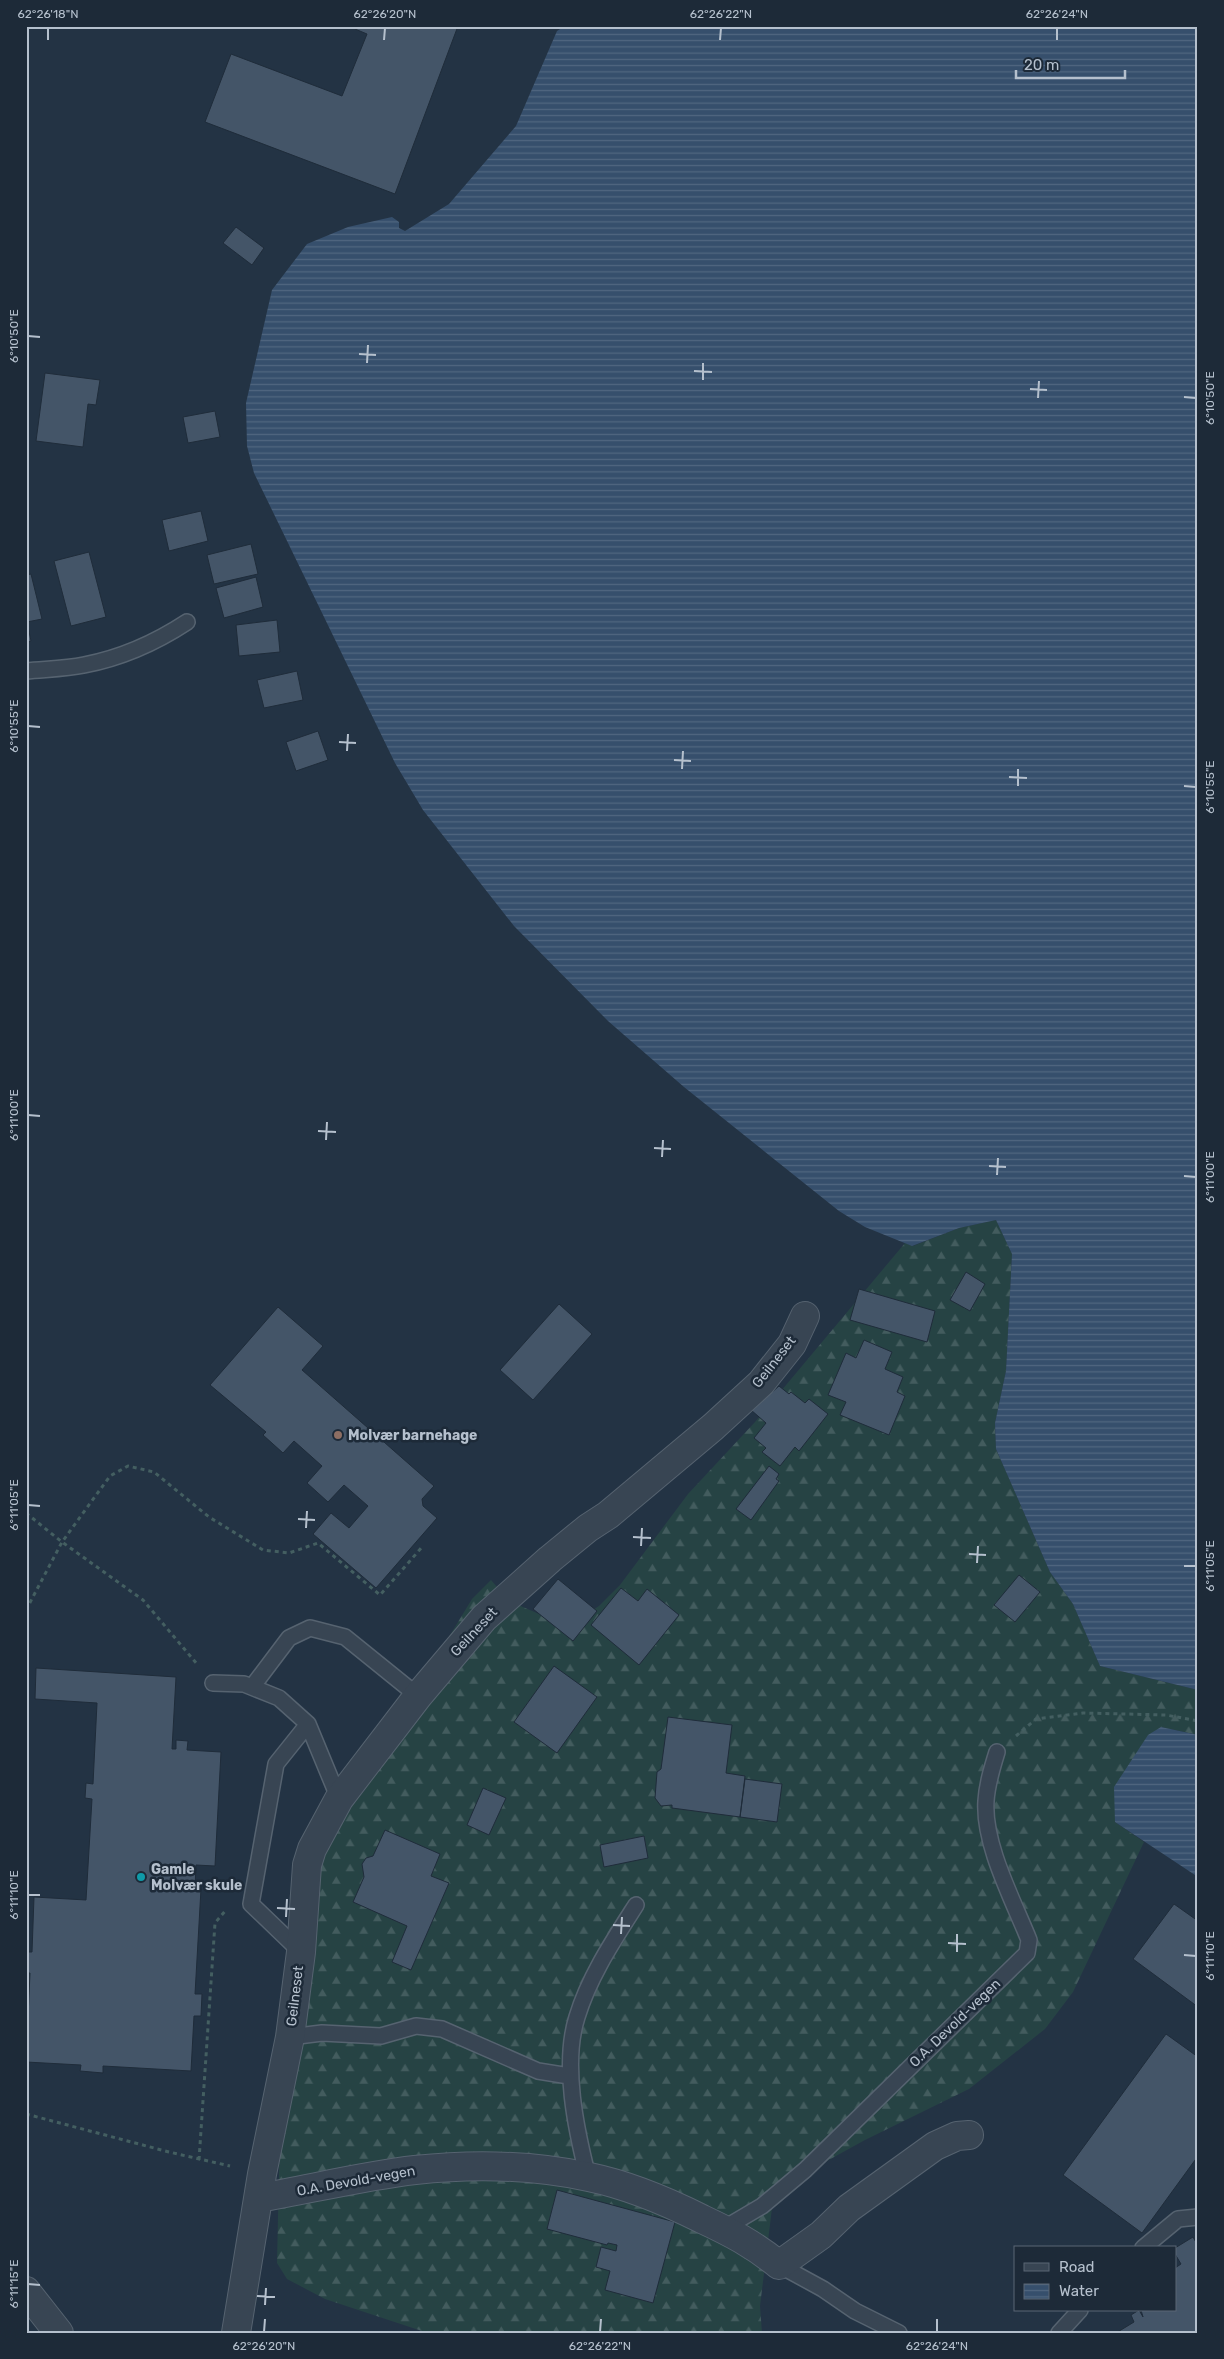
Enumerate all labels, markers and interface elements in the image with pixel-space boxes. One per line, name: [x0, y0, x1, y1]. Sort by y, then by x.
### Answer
text: 62°26'18"N: [18, 7, 79, 21]
text: 62°26'20"N: [354, 7, 416, 21]
text: 62°26'22"N: [690, 7, 752, 21]
text: 62°26'24"N: [1026, 7, 1088, 21]
scale bar: [1016, 48, 1125, 80]
text: 20 m: [1024, 56, 1059, 74]
text: 6°10'50"E: [7, 309, 21, 363]
text: 6°10'50"E: [1203, 371, 1217, 425]
text: 6°10'55"E: [7, 699, 21, 753]
text: 6°10'55"E: [1203, 760, 1217, 814]
text: 6°11'00"E: [7, 1089, 21, 1141]
text: 6°11'00"E: [1203, 1151, 1217, 1203]
street label: Geilneset: [749, 1332, 800, 1391]
place label: Molvær barnehage: [348, 1427, 477, 1444]
marker: Molvær barnehage: [332, 1429, 344, 1441]
text: 6°11'05"E: [7, 1479, 21, 1531]
text: 6°11'05"E: [1203, 1540, 1217, 1592]
street label: Geilneset: [447, 1604, 501, 1660]
place label: Gamle Molvær skule: [151, 1861, 242, 1894]
text: 6°11'10"E: [7, 1870, 21, 1920]
marker: Gamle Molvær skule: [135, 1871, 147, 1883]
text: 6°11'10"E: [1203, 1931, 1217, 1981]
street label: Geilneset: [283, 1964, 307, 2027]
street label: O.A. Devold-vegen: [906, 1975, 1004, 2071]
street label: O.A. Devold-vegen: [295, 2162, 417, 2200]
legend: [1014, 2246, 1176, 2312]
text: Road: [1059, 2258, 1095, 2276]
text: 6°11'15"E: [7, 2260, 21, 2308]
text: Water: [1059, 2282, 1099, 2300]
text: 62°26'20"N: [233, 2339, 295, 2353]
text: 62°26'22"N: [569, 2339, 631, 2353]
text: 62°26'24"N: [906, 2339, 968, 2353]

